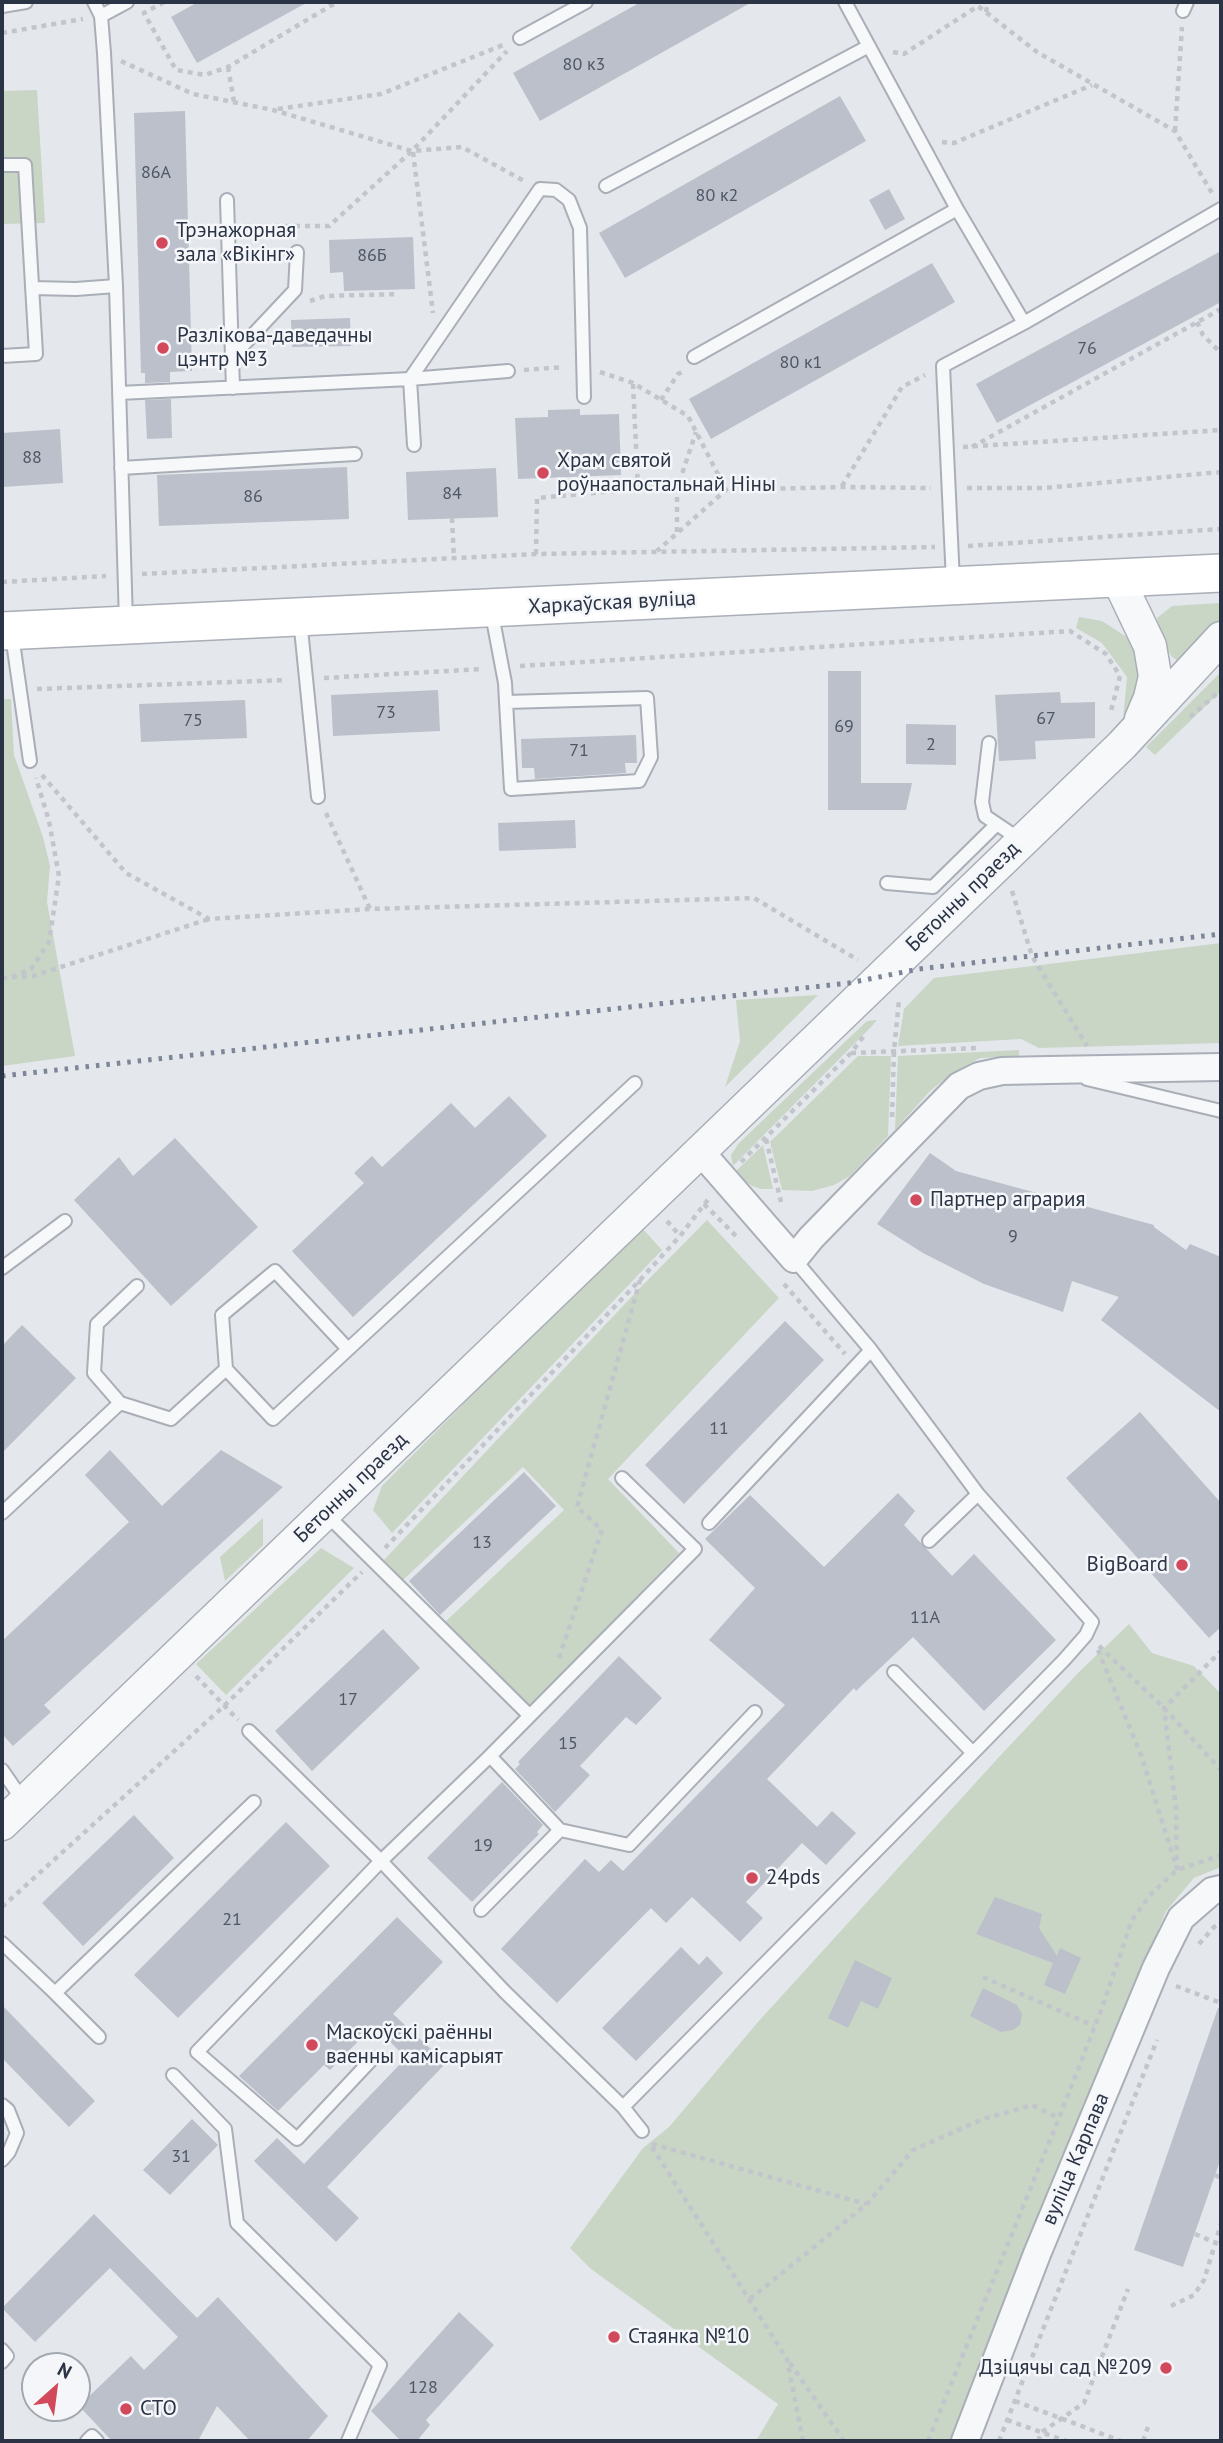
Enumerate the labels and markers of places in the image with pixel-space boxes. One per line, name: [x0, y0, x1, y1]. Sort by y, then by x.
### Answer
place label: Трэнажорная зала «Вікінг»: [176, 218, 296, 268]
marker: Трэнажорная зала «Вікінг»: [154, 235, 170, 251]
place label: Разлікова-даведачны цэнтр №3: [177, 323, 372, 373]
marker: Разлікова-даведачны цэнтр №3: [155, 340, 171, 356]
place label: Храм святой роўнаапостальнай Ніны: [557, 448, 776, 498]
marker: Храм святой роўнаапостальнай Ніны: [535, 465, 551, 481]
place label: Партнер агрария: [930, 1187, 1085, 1213]
marker: Партнер агрария: [908, 1192, 924, 1208]
place label: BigBoard: [1086, 1552, 1168, 1578]
marker: BigBoard: [1174, 1557, 1190, 1573]
place label: 24pds: [766, 1865, 820, 1891]
marker: 24pds: [744, 1870, 760, 1886]
place label: Маскоўскі раённы ваенны камісарыят: [326, 2020, 503, 2070]
marker: Маскоўскі раённы ваенны камісарыят: [304, 2037, 320, 2053]
place label: Стаянка №10: [628, 2324, 749, 2350]
marker: Стаянка №10: [606, 2329, 622, 2345]
place label: Дзіцячы сад №209: [979, 2355, 1152, 2381]
marker: Дзіцячы сад №209: [1158, 2360, 1174, 2376]
place label: СТО: [140, 2396, 177, 2422]
marker: СТО: [118, 2401, 134, 2417]

